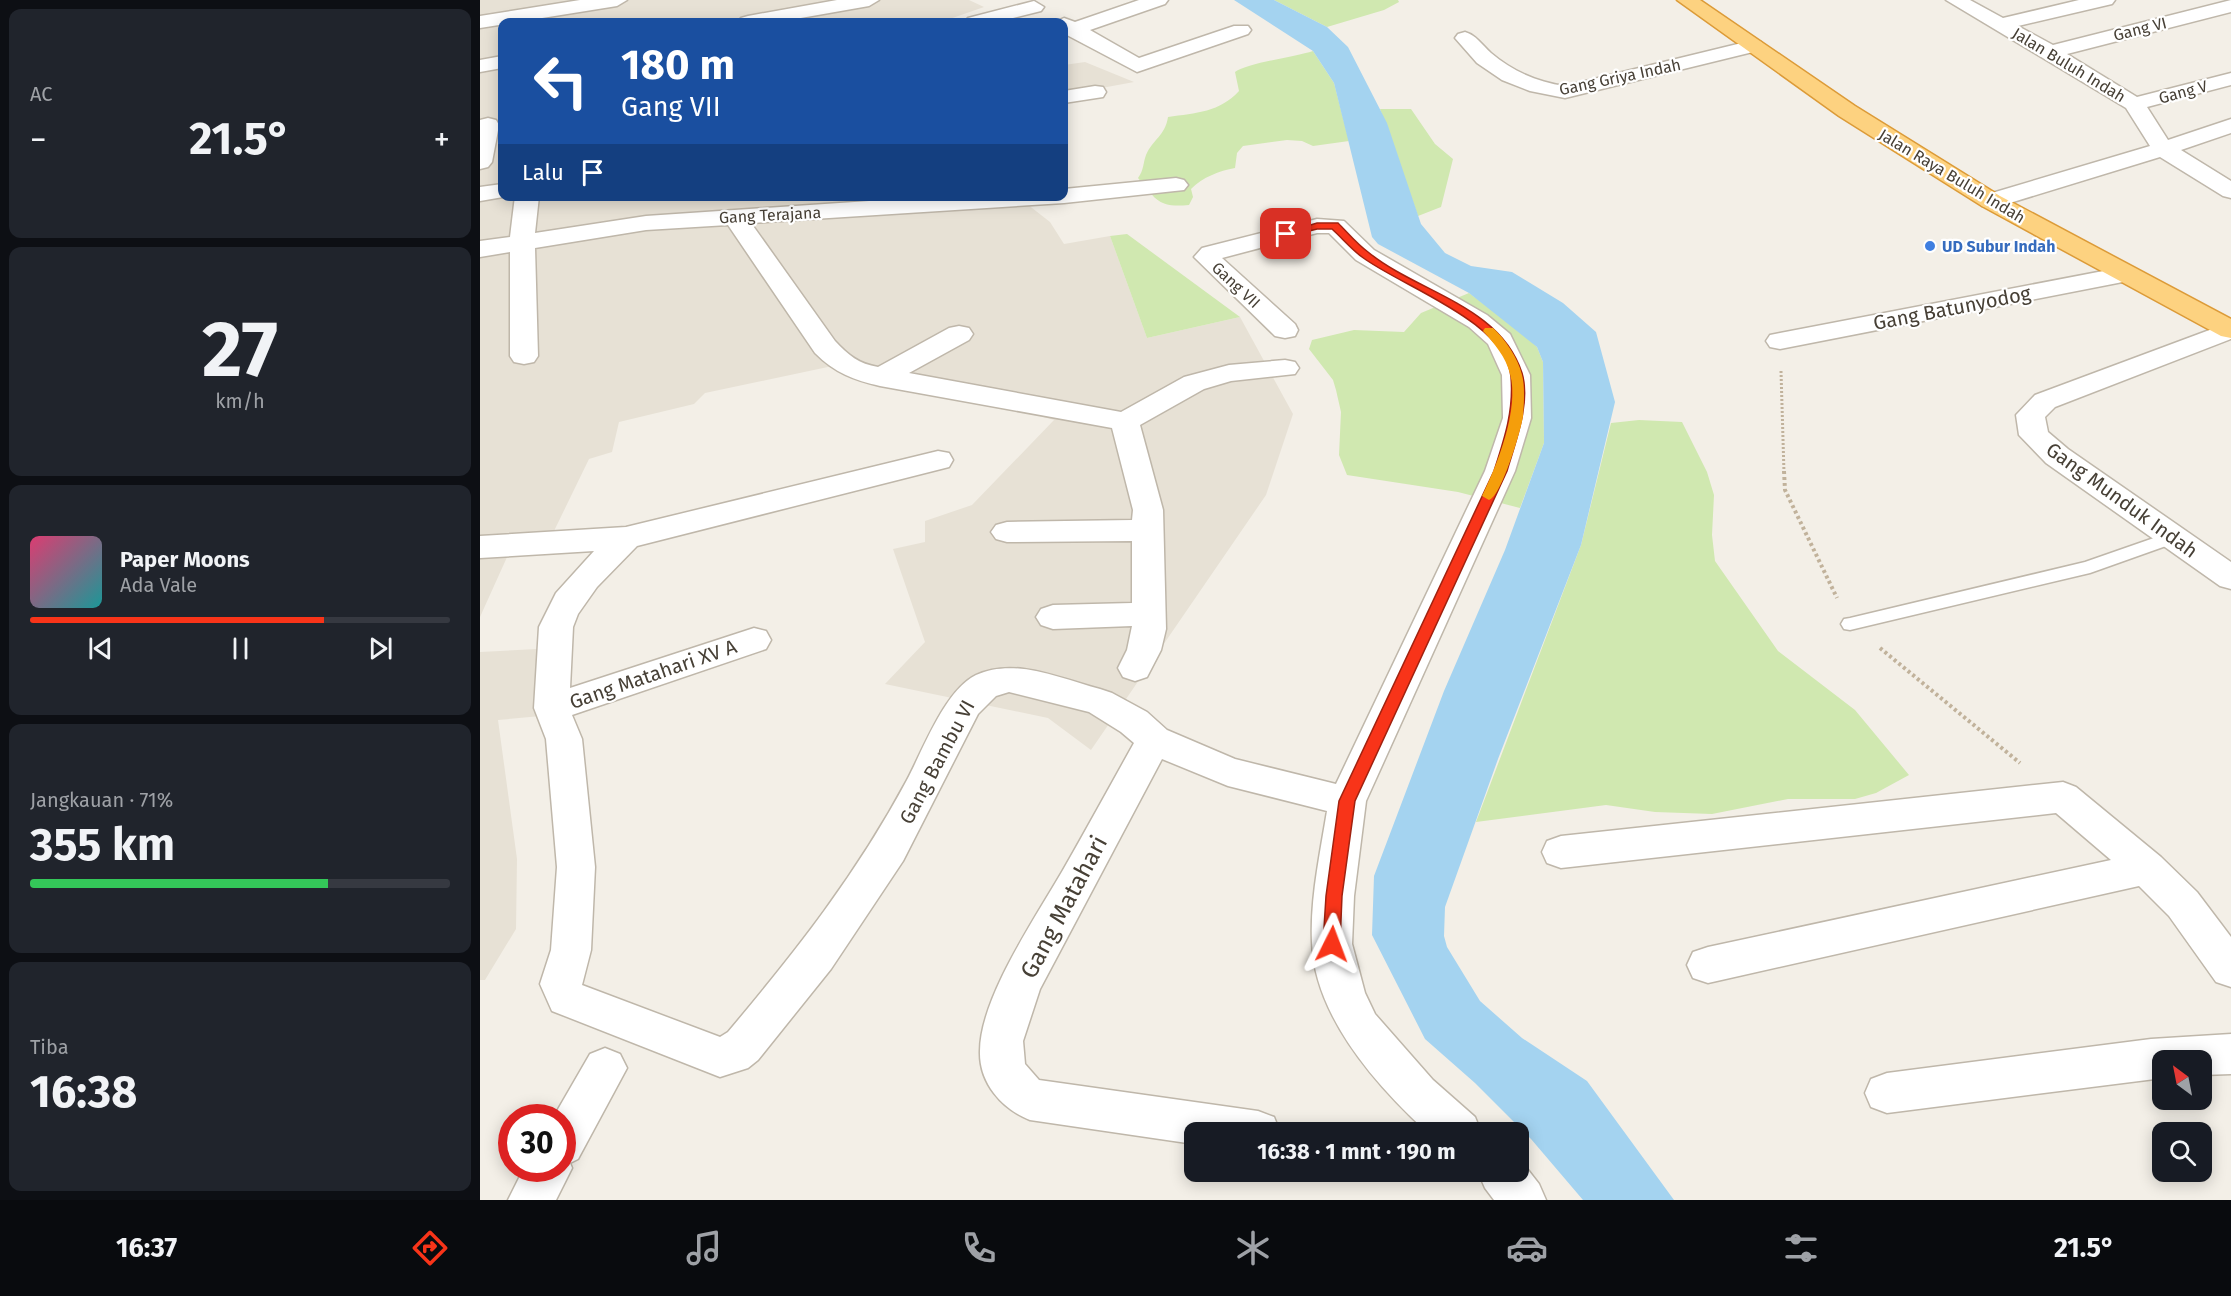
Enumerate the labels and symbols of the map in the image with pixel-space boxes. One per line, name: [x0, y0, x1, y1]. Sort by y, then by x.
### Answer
street label: Gang VI: [2111, 13, 2169, 45]
street label: Jalan Buluh Indah: [2009, 24, 2129, 106]
street label: Gang Griya Indah: [1557, 55, 1683, 99]
street label: Gang V: [2157, 76, 2210, 108]
street label: Jalan Raya Buluh Indah: [1875, 125, 2029, 227]
street label: Gang Terajana: [718, 203, 822, 227]
pin: [1260, 208, 1311, 259]
place label: UD Subur Indah: [1942, 237, 2055, 256]
marker: UD Subur Indah: [1923, 239, 1937, 253]
street label: Gang VII: [1208, 258, 1264, 312]
street label: Gang Batunyodog: [1871, 281, 2033, 335]
street label: Gang Munduk Indah: [2042, 437, 2202, 563]
street label: Gang Matahari XV A: [566, 634, 740, 714]
street label: Gang Bambu VI: [894, 696, 980, 828]
street label: Gang Matahari: [1015, 831, 1113, 983]
position arrow: [1300, 912, 1364, 976]
north arrow: [2152, 1050, 2212, 1110]
speed limit sign: 30: [498, 1104, 576, 1182]

